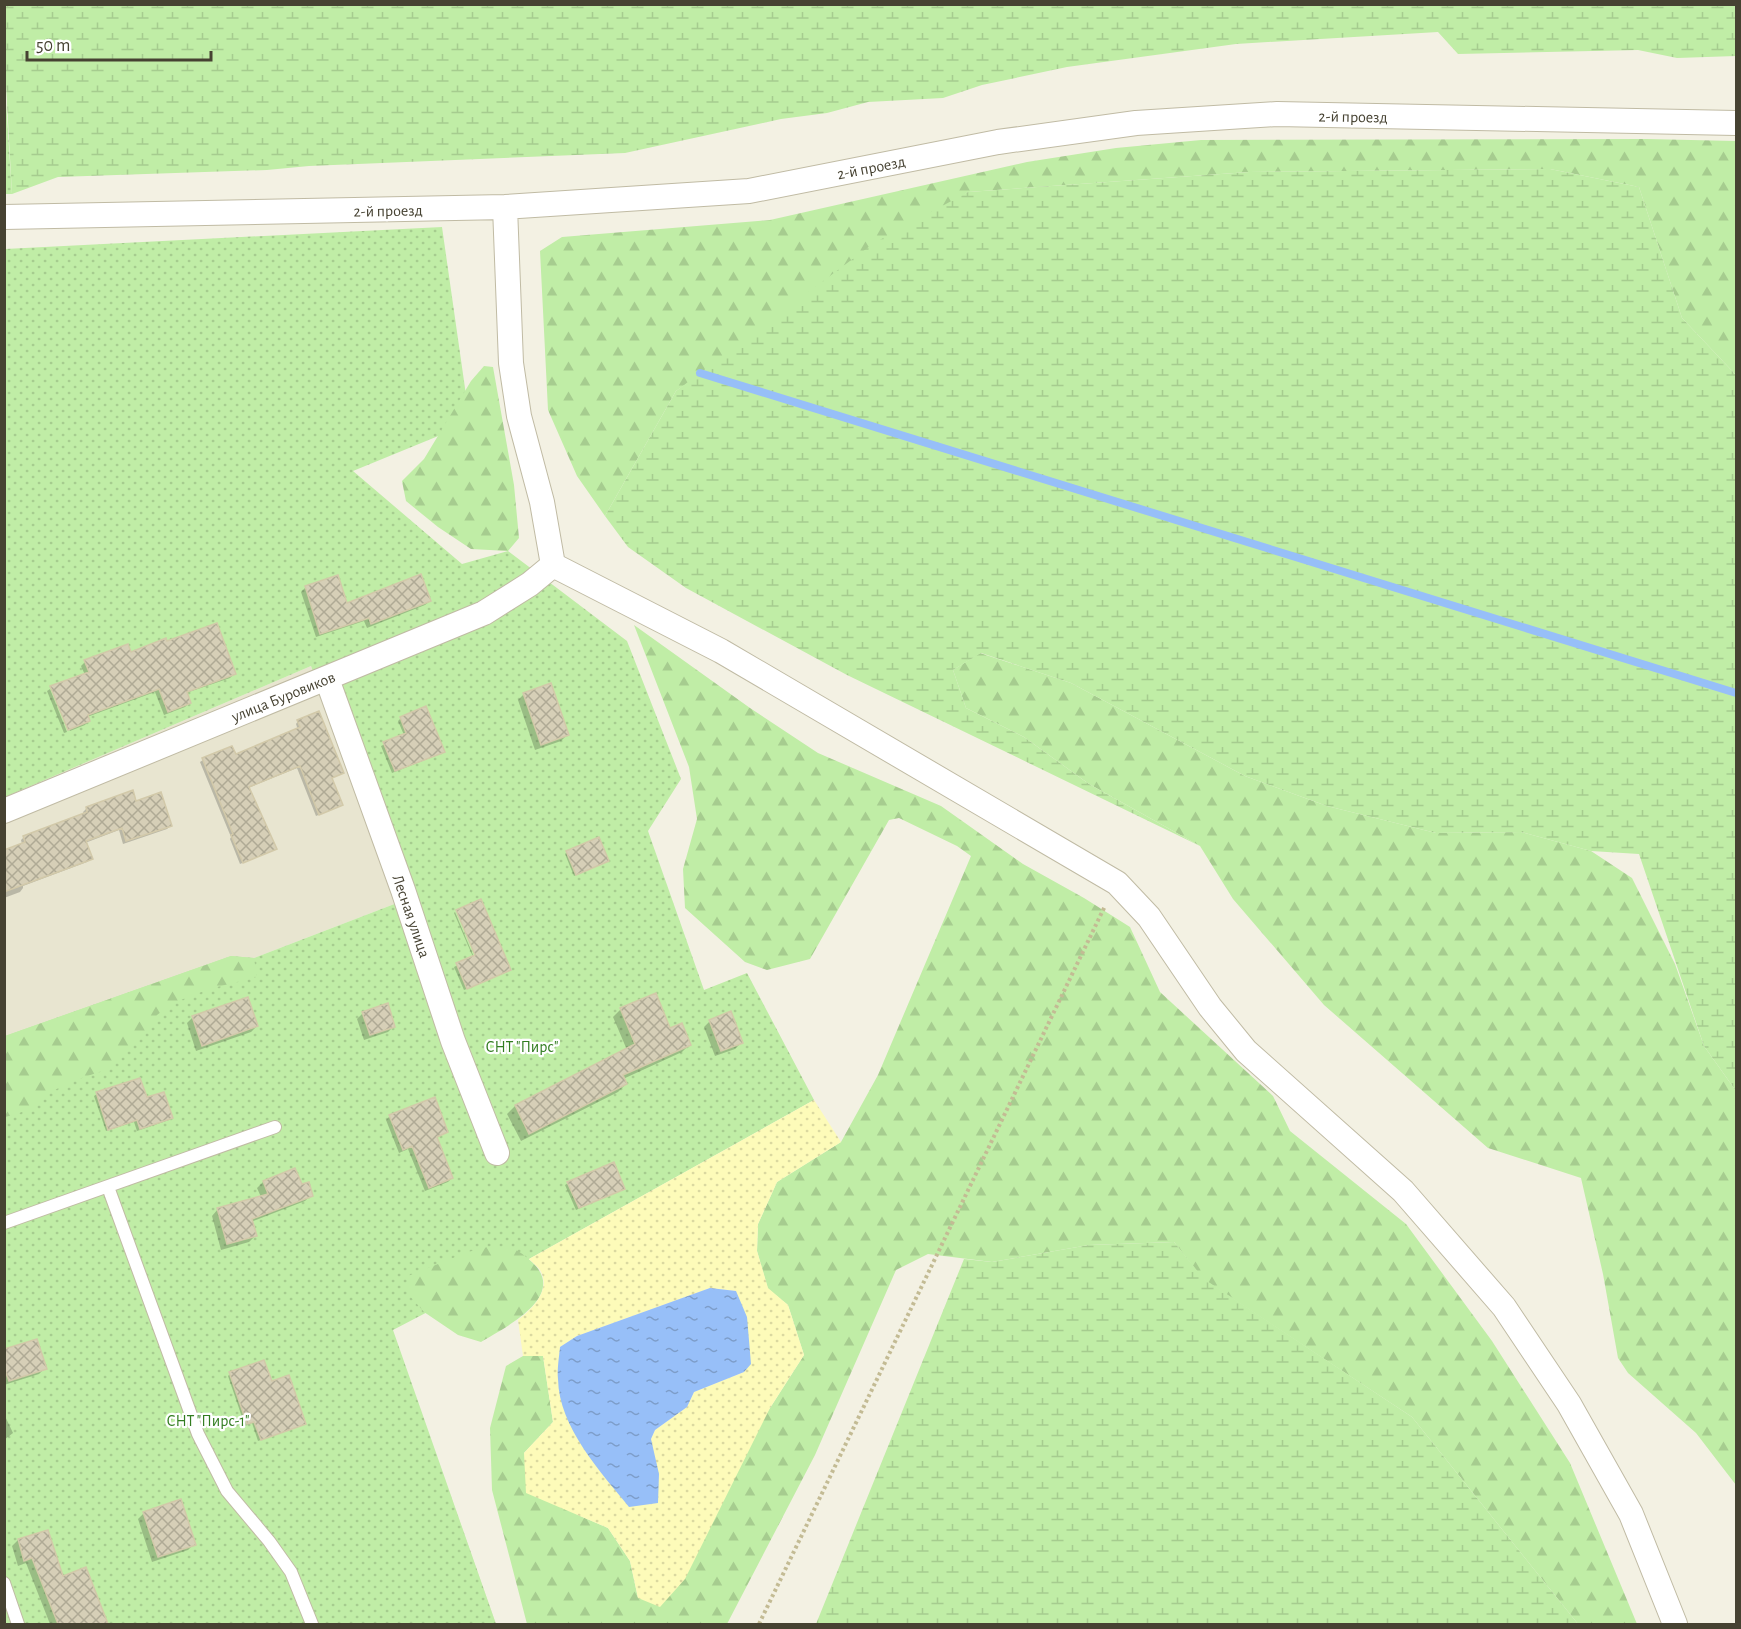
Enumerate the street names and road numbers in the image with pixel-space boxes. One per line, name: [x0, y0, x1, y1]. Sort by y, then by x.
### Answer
street label: 2-й проезд: [1318, 108, 1388, 126]
street label: 2-й проезд: [836, 154, 907, 182]
street label: 2-й проезд: [353, 202, 423, 220]
street label: улица Буровиков: [228, 669, 338, 726]
street label: Лесная улица: [388, 873, 433, 960]

